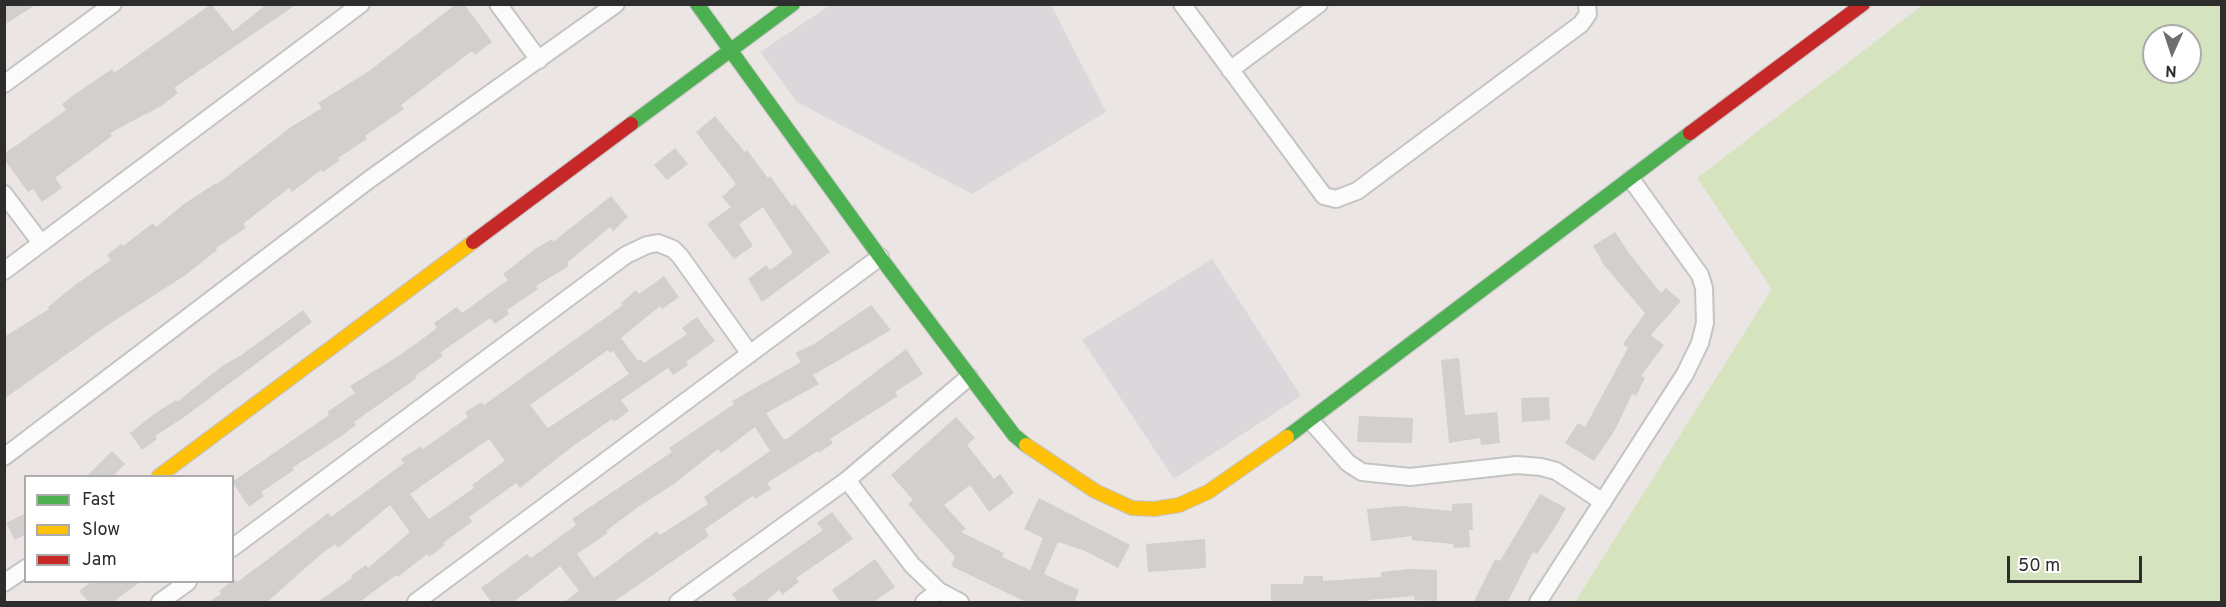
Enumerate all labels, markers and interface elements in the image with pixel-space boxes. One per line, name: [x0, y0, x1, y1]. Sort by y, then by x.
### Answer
north arrow: [2142, 24, 2202, 84]
text: N: [2165, 60, 2177, 80]
legend: [24, 475, 234, 583]
text: Fast: [82, 489, 115, 512]
text: Slow: [82, 519, 120, 542]
scale bar: [2010, 544, 2145, 582]
text: Jam: [82, 549, 117, 572]
text: 50 m: [2018, 555, 2060, 578]

